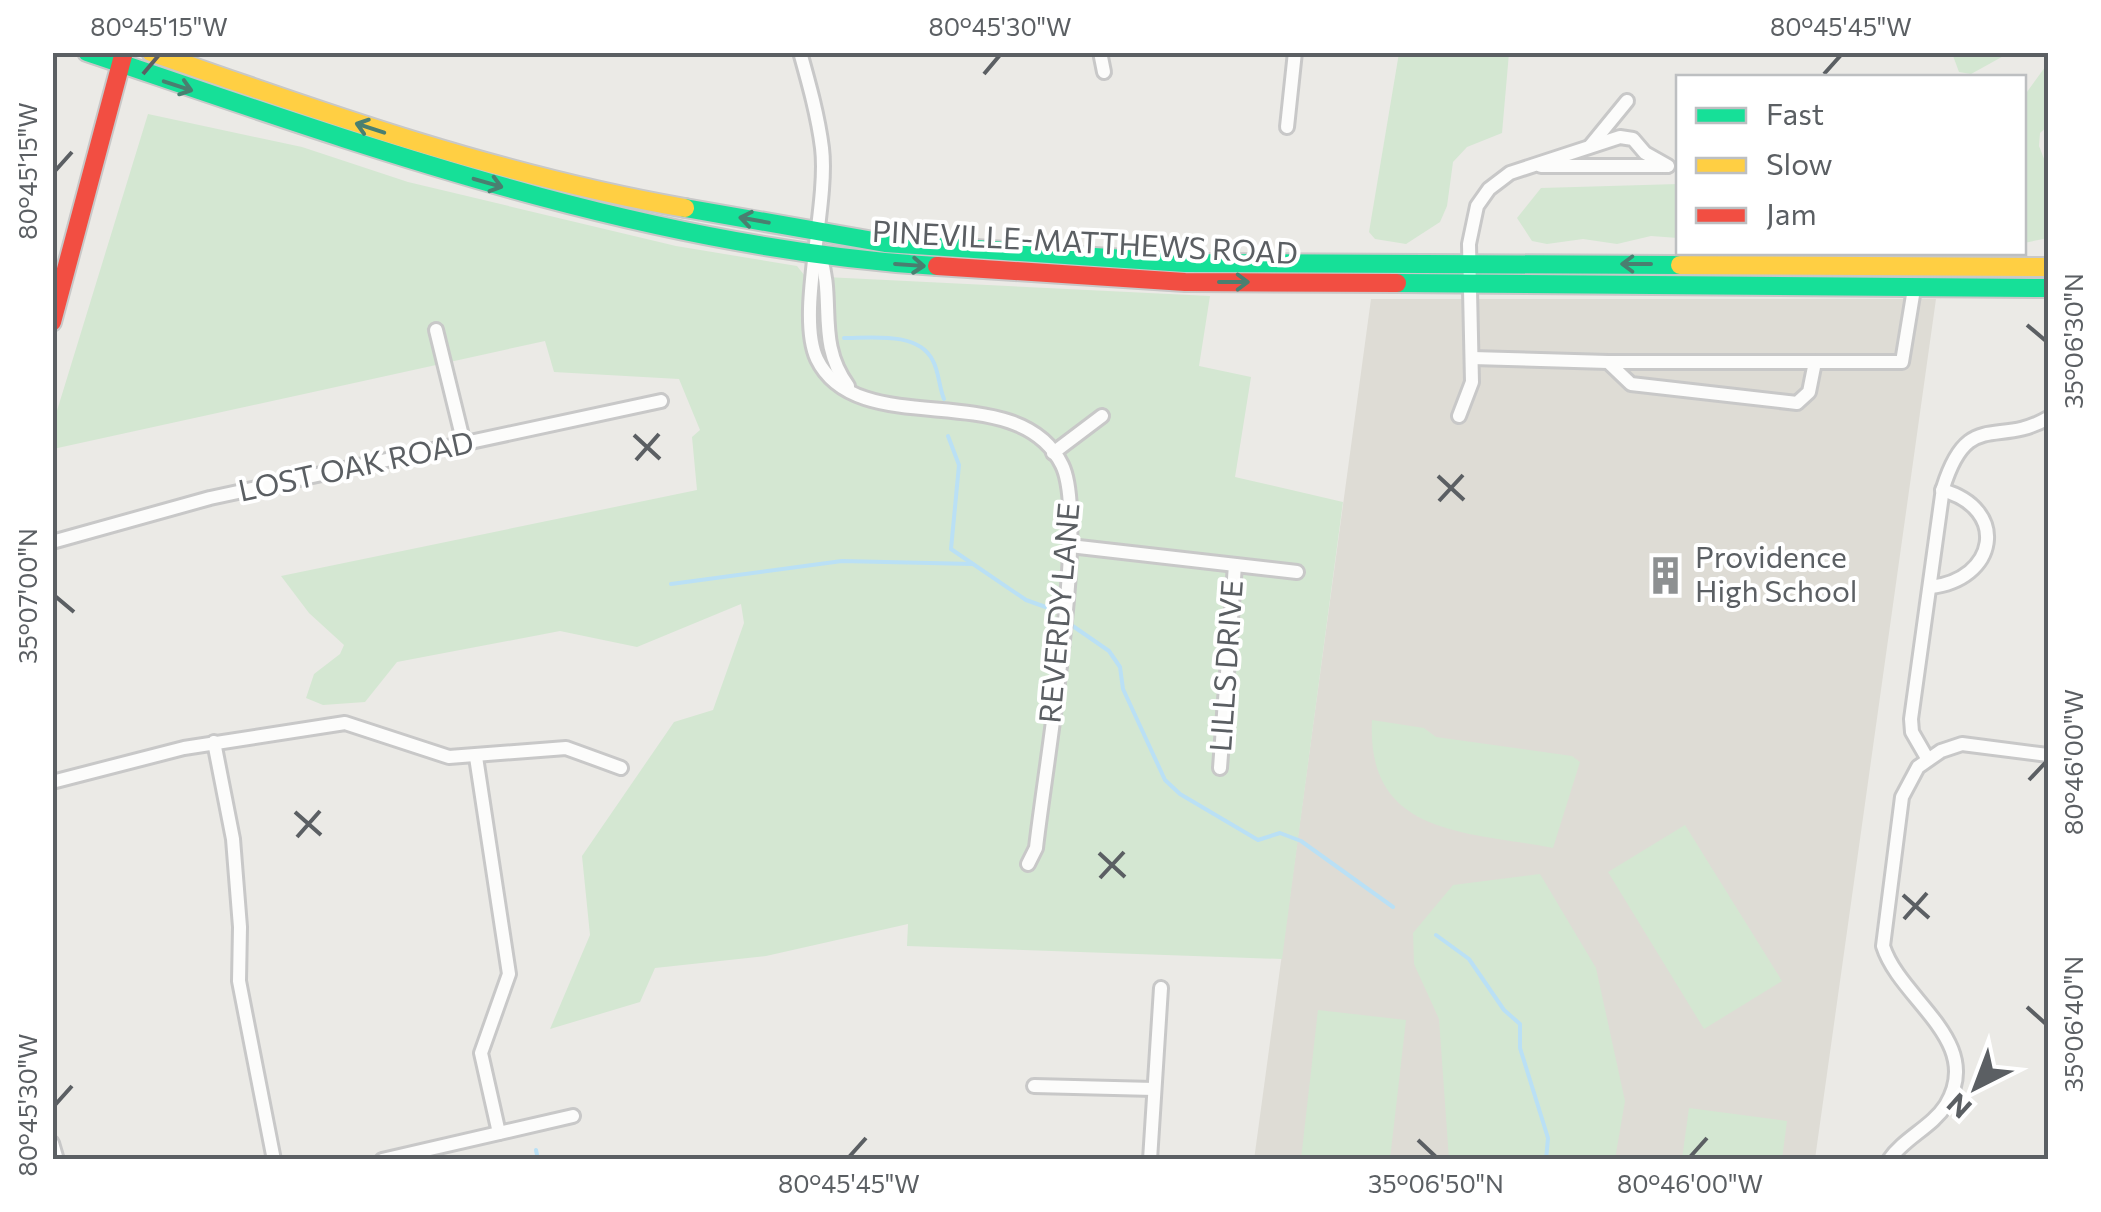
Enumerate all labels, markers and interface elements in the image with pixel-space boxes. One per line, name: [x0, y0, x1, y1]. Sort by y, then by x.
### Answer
text: 80°45'15"W: [90, 11, 228, 41]
text: 80°45'30"W: [929, 11, 1071, 41]
text: 80°45'45"W: [1770, 11, 1912, 41]
legend: [1676, 75, 2026, 255]
one-way arrow: [162, 78, 193, 96]
text: Fast: [1766, 94, 1824, 131]
text: 80°45'15"W: [12, 102, 42, 240]
one-way arrow: [355, 118, 386, 136]
text: Slow: [1766, 144, 1833, 181]
one-way arrow: [472, 175, 503, 193]
text: Jam: [1766, 194, 1817, 231]
one-way arrow: [738, 210, 770, 229]
street label: PINEVILLE-MATTHEWS ROAD: [871, 211, 1299, 270]
one-way arrow: [1621, 255, 1653, 274]
one-way arrow: [893, 256, 925, 275]
one-way arrow: [1218, 272, 1250, 292]
text: 35°06'30"N: [2058, 273, 2088, 409]
street label: LOST OAK ROAD: [234, 422, 476, 508]
street label: REVERDY LANE: [1029, 501, 1086, 724]
text: 35°07'00"N: [12, 528, 42, 664]
place label: Providence High School: [1695, 537, 1857, 608]
building icon: Providence High School: [1644, 554, 1686, 596]
street label: LILLS DRIVE: [1200, 579, 1249, 753]
text: 80°46'00"W: [2058, 689, 2088, 835]
text: 35°06'40"N: [2058, 956, 2088, 1092]
text: 80°45'30"W: [12, 1034, 42, 1176]
north arrow: [1926, 1037, 2026, 1137]
text: N: [1939, 1087, 1978, 1126]
text: 80°45'45"W: [778, 1168, 920, 1198]
text: 35°06'50"N: [1368, 1168, 1504, 1198]
text: 80°46'00"W: [1617, 1168, 1763, 1198]

